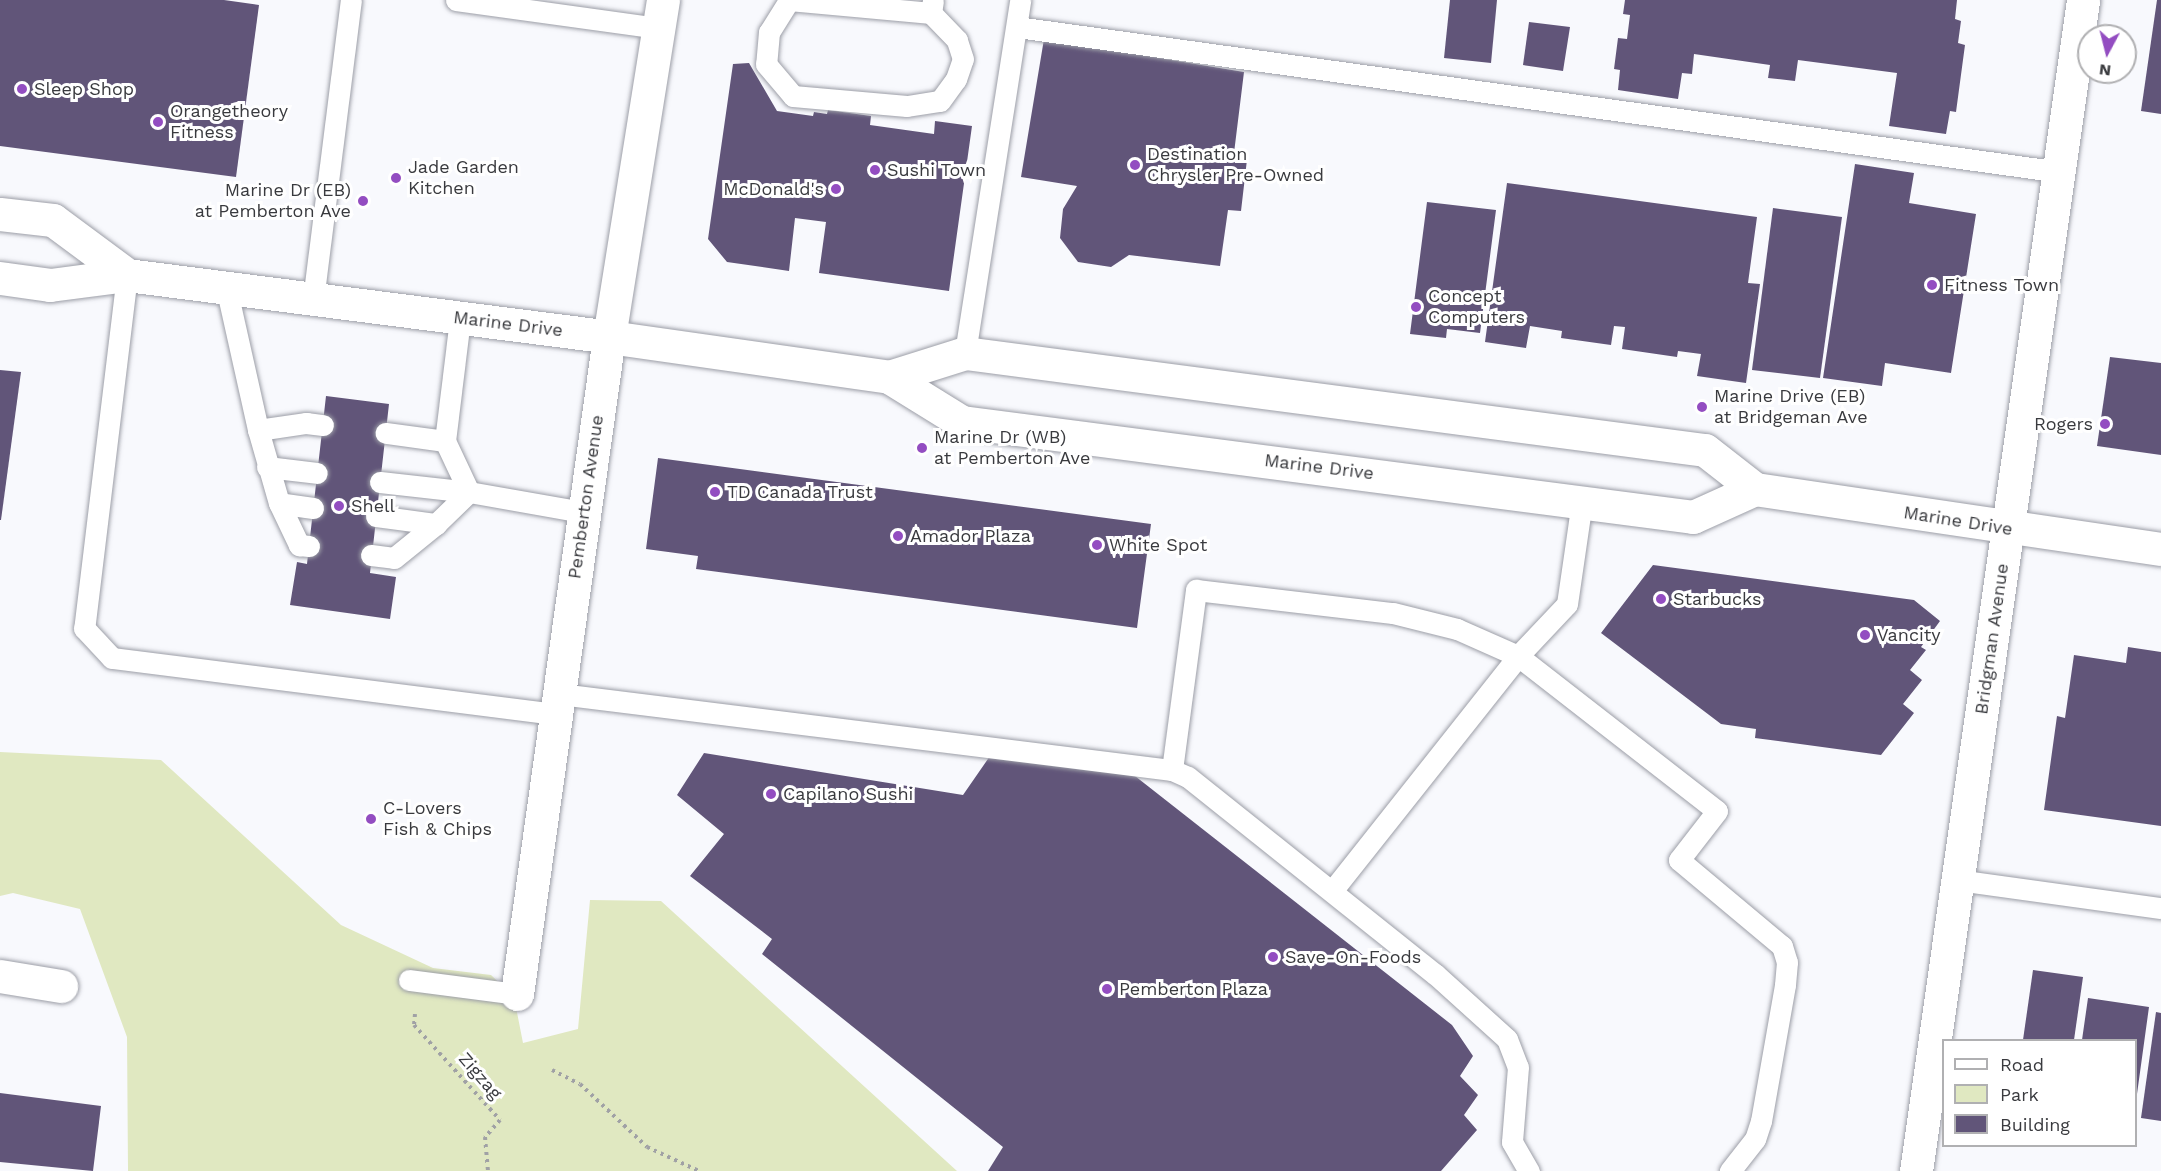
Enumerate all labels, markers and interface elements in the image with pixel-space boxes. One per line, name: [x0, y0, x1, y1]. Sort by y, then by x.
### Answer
north arrow: [2077, 24, 2137, 84]
text: N: [2098, 60, 2112, 81]
place label: Sleep Shop: [34, 78, 134, 100]
marker: Sleep Shop: [15, 82, 29, 96]
place label: Orangetheory Fitness: [170, 101, 288, 144]
marker: Orangetheory Fitness: [151, 115, 165, 129]
place label: Destination Chrysler Pre-Owned: [1147, 144, 1324, 186]
place label: Jade Garden Kitchen: [408, 157, 519, 200]
marker: Destination Chrysler Pre-Owned: [1128, 158, 1142, 172]
place label: Sushi Town: [887, 159, 987, 181]
marker: Sushi Town: [868, 163, 882, 177]
marker: Jade Garden Kitchen: [389, 171, 403, 185]
place label: McDonald's: [723, 178, 824, 200]
place label: Marine Dr (EB) at Pemberton Ave: [194, 180, 351, 222]
marker: McDonald's: [829, 182, 843, 196]
marker: Marine Dr (EB) at Pemberton Ave: [356, 194, 370, 208]
place label: Fitness Town: [1944, 274, 2060, 296]
marker: Fitness Town: [1925, 278, 1939, 292]
place label: Concept Computers: [1428, 286, 1525, 328]
marker: Concept Computers: [1409, 300, 1423, 314]
street label: Marine Drive: [452, 307, 564, 341]
place label: Marine Drive (EB) at Bridgeman Ave: [1714, 386, 1868, 428]
marker: Marine Drive (EB) at Bridgeman Ave: [1695, 400, 1709, 414]
street label: Pemberton Avenue: [564, 413, 608, 581]
place label: Rogers: [2034, 413, 2093, 435]
marker: Rogers: [2098, 417, 2112, 431]
place label: Marine Dr (WB) at Pemberton Ave: [934, 427, 1091, 470]
marker: Marine Dr (WB) at Pemberton Ave: [915, 441, 929, 455]
street label: Marine Drive: [1263, 450, 1375, 484]
place label: TD Canada Trust: [727, 481, 874, 503]
marker: TD Canada Trust: [708, 485, 722, 499]
place label: Shell: [351, 495, 395, 517]
marker: Shell: [332, 499, 346, 513]
street label: Marine Drive: [1902, 502, 2014, 540]
place label: Amador Plaza: [910, 525, 1031, 547]
marker: Amador Plaza: [891, 529, 905, 543]
place label: White Spot: [1109, 534, 1207, 556]
marker: White Spot: [1090, 538, 1104, 552]
street label: Bridgman Avenue: [1971, 562, 2013, 716]
place label: Starbucks: [1673, 588, 1762, 610]
marker: Starbucks: [1654, 592, 1668, 606]
place label: Vancity: [1877, 624, 1941, 646]
marker: Vancity: [1858, 628, 1872, 642]
place label: Capilano Sushi: [783, 783, 913, 805]
marker: Capilano Sushi: [764, 787, 778, 801]
place label: C-Lovers Fish & Chips: [383, 798, 492, 840]
marker: C-Lovers Fish & Chips: [364, 812, 378, 826]
place label: Save-On-Foods: [1285, 946, 1421, 968]
marker: Save-On-Foods: [1266, 950, 1280, 964]
place label: Pemberton Plaza: [1119, 978, 1268, 1000]
marker: Pemberton Plaza: [1100, 982, 1114, 996]
legend: [1942, 1039, 2137, 1147]
street label: Zigzag: [454, 1048, 506, 1104]
text: Road: [2000, 1054, 2044, 1075]
text: Park: [2000, 1084, 2039, 1105]
text: Building: [2000, 1114, 2070, 1135]

